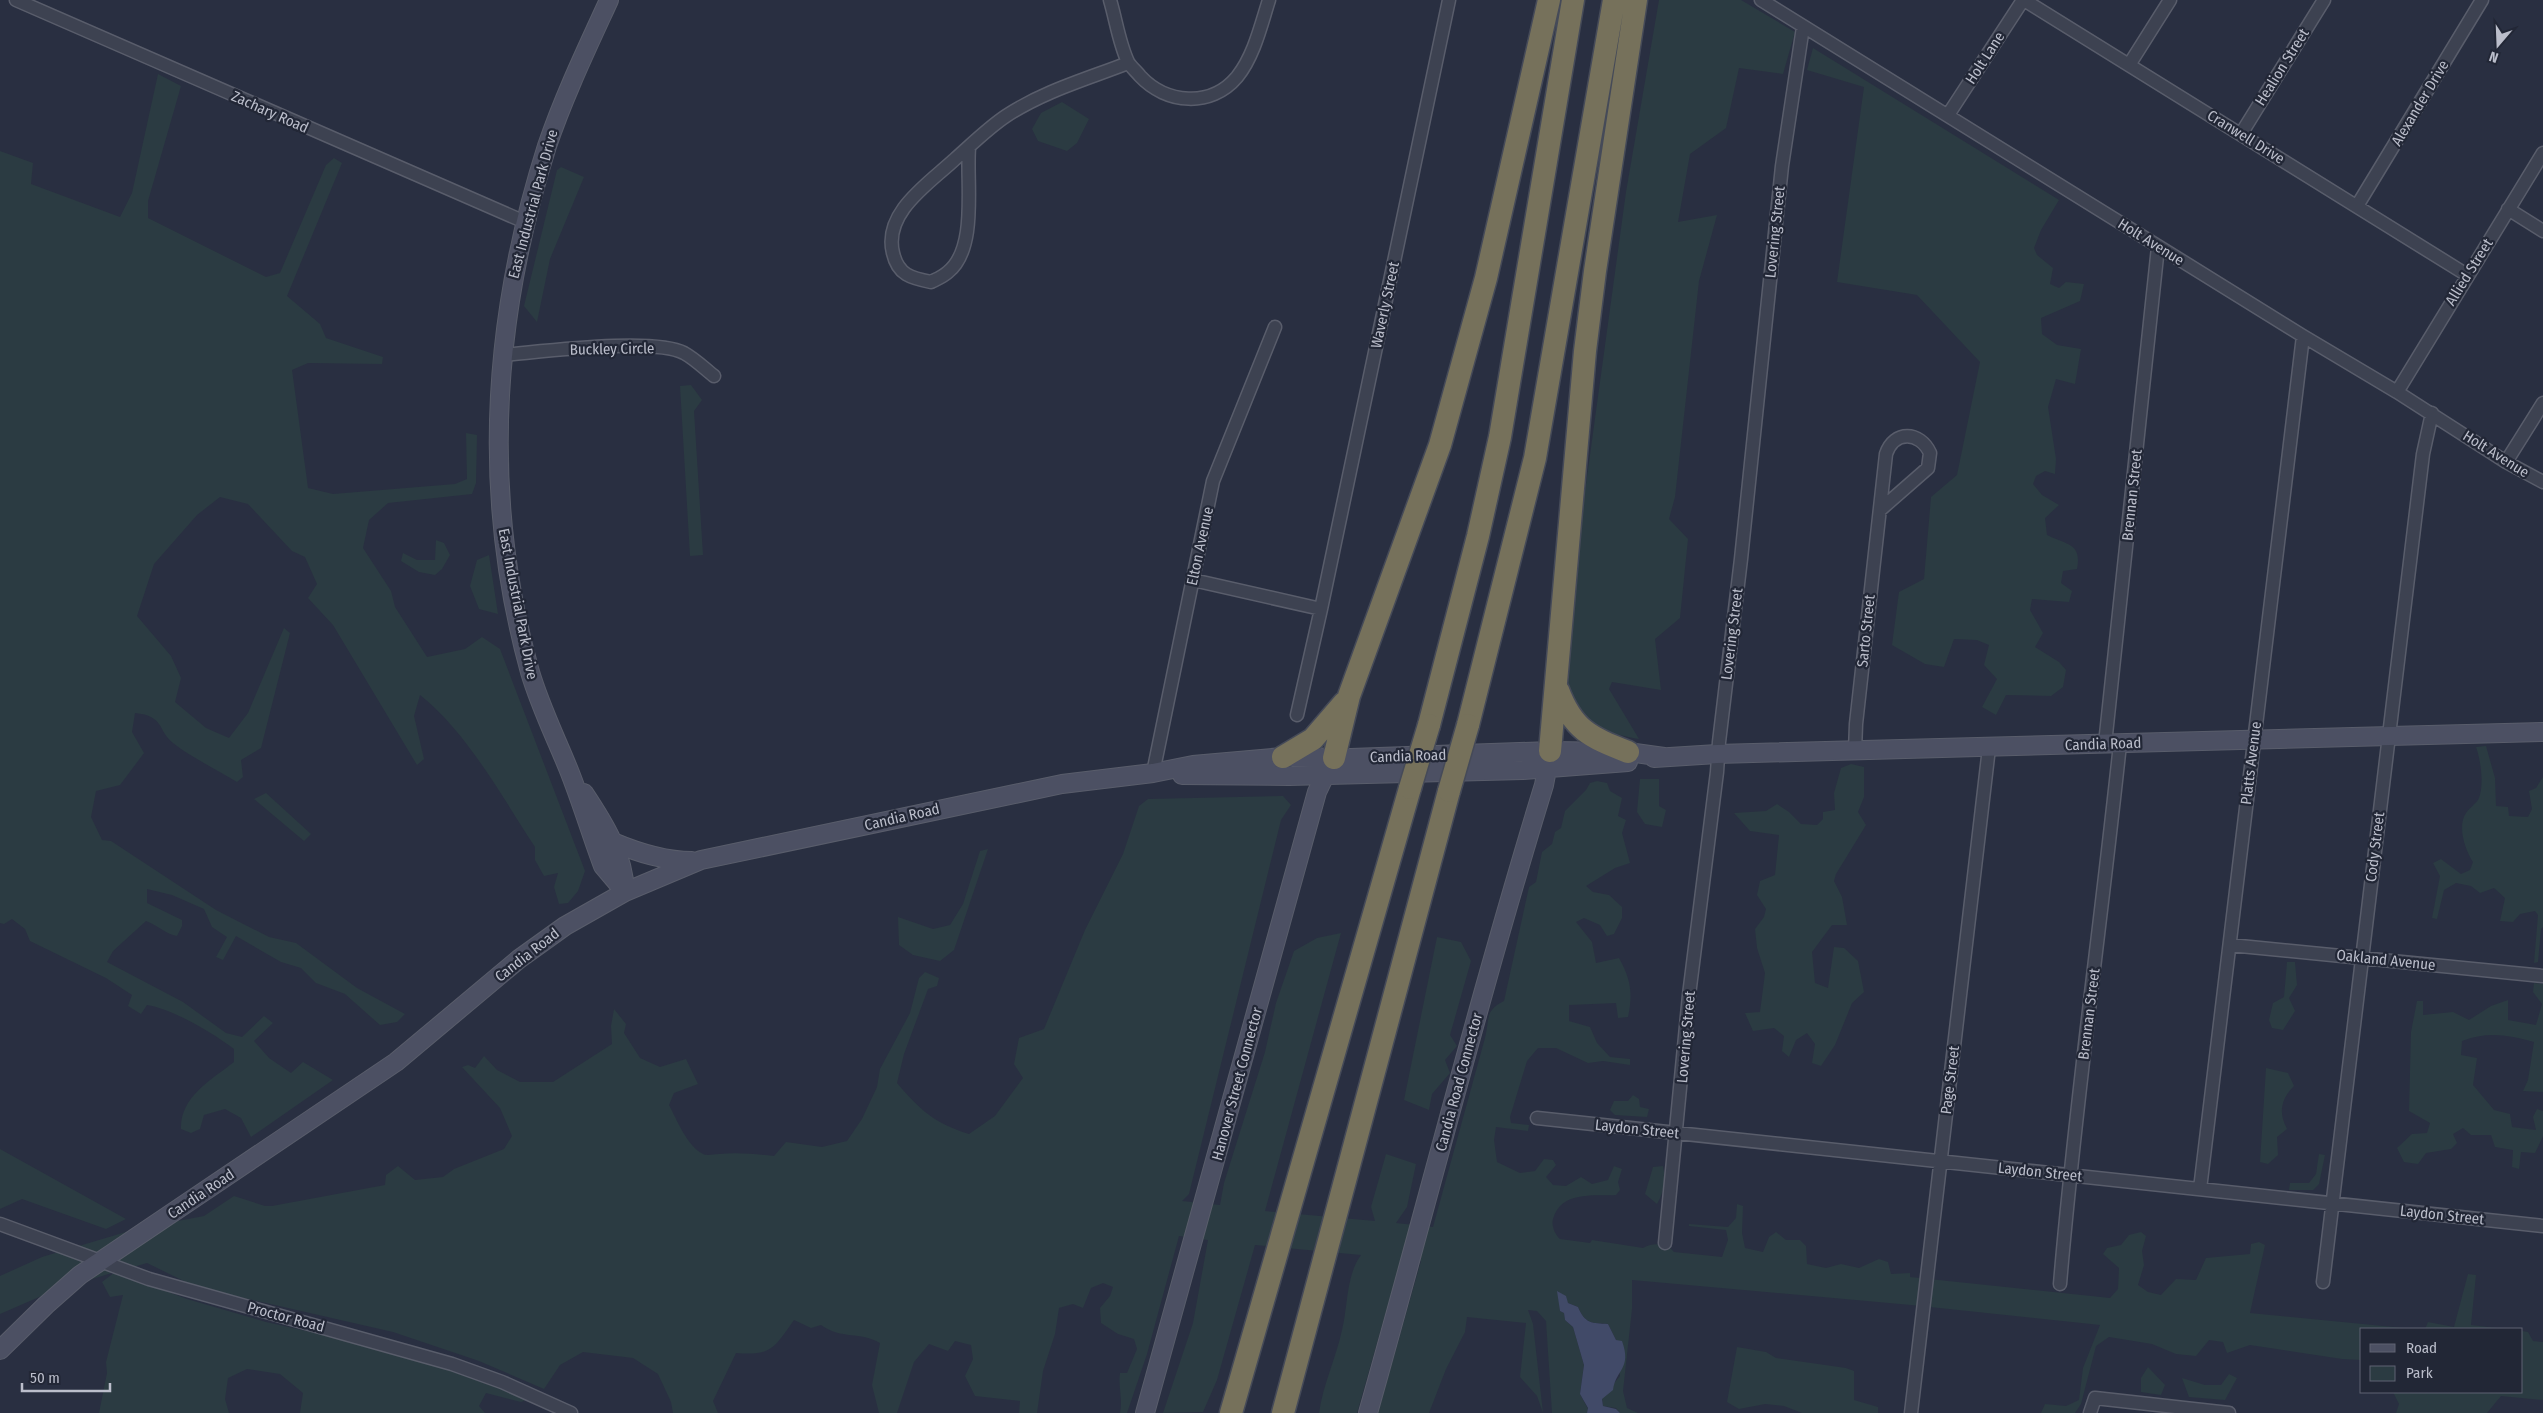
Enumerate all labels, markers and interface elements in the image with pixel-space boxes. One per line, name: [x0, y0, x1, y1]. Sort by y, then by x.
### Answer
north arrow: [2473, 20, 2523, 70]
street label: Healion Street: [2251, 25, 2313, 109]
street label: Holt Lane: [1961, 29, 2009, 87]
text: N: [2487, 47, 2501, 66]
street label: Alexander Drive: [2387, 57, 2453, 149]
street label: Zachary Road: [229, 87, 311, 137]
street label: Cranwell Drive: [2204, 106, 2288, 168]
street label: East Industrial Park Drive: [504, 127, 562, 281]
street label: Lovering Street: [1761, 185, 1789, 279]
street label: Holt Avenue: [2115, 215, 2187, 269]
street label: Allied Street: [2441, 235, 2497, 309]
street label: Waverly Street: [1367, 260, 1403, 350]
street label: Buckley Circle: [569, 339, 655, 359]
street label: Holt Avenue: [2460, 427, 2532, 481]
street label: Brennan Street: [2118, 448, 2146, 542]
street label: Elton Avenue: [1183, 505, 1217, 587]
street label: East Industrial Park Drive: [495, 527, 541, 681]
street label: Lovering Street: [1717, 587, 1747, 681]
street label: Sarto Street: [1853, 594, 1879, 668]
street label: Platts Avenue: [2237, 720, 2265, 806]
street label: Candia Road: [2064, 734, 2142, 754]
street label: Candia Road: [1369, 746, 1447, 766]
street label: Candia Road: [863, 800, 941, 834]
street label: Cody Street: [2362, 811, 2388, 883]
street label: Candia Road: [491, 924, 563, 986]
street label: Oakland Avenue: [2336, 946, 2436, 974]
street label: Brennan Street: [2074, 967, 2104, 1061]
street label: Lovering Street: [1673, 990, 1699, 1084]
street label: Hanover Street Connector: [1208, 1005, 1266, 1163]
street label: Candia Road Connector: [1432, 1010, 1486, 1153]
street label: Page Street: [1937, 1045, 1963, 1115]
street label: Laydon Street: [1594, 1116, 1680, 1142]
street label: Laydon Street: [1997, 1159, 2083, 1185]
street label: Candia Road: [164, 1165, 238, 1223]
street label: Laydon Street: [2399, 1202, 2485, 1228]
street label: Proctor Road: [245, 1298, 327, 1336]
legend: [2360, 1328, 2523, 1393]
text: Road: [2406, 1339, 2437, 1357]
scale bar: [22, 1360, 110, 1392]
text: Park: [2406, 1364, 2433, 1382]
text: 50 m: [30, 1369, 60, 1387]

